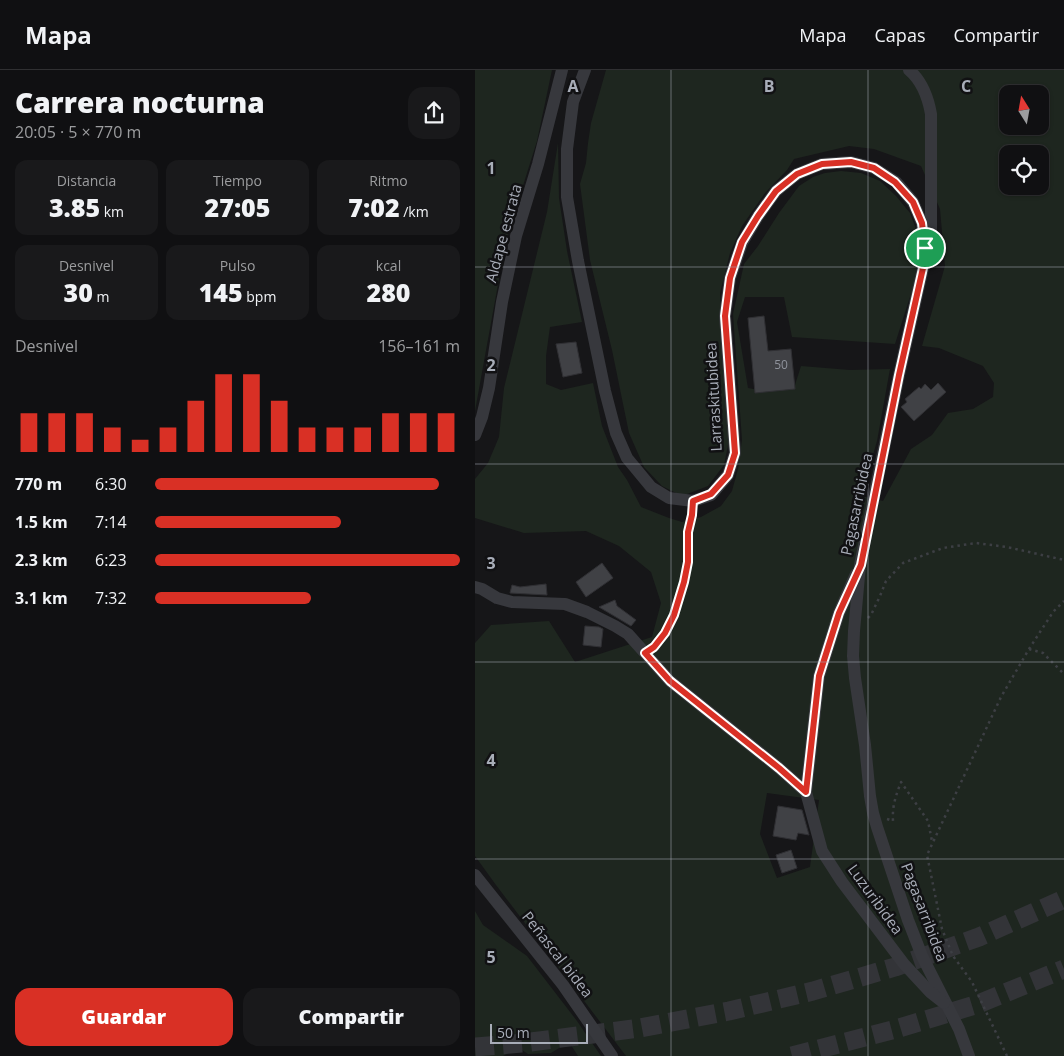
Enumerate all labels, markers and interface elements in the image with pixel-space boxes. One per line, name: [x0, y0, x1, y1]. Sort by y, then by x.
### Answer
text: Mapa: [25, 18, 92, 51]
text: Mapa: [799, 23, 847, 47]
text: Capas: [875, 23, 925, 47]
text: Compartir: [953, 23, 1039, 47]
text: A: [567, 75, 579, 97]
text: B: [764, 75, 774, 97]
text: C: [961, 75, 971, 97]
text: Carrera nocturna: [15, 83, 265, 121]
north arrow: [999, 85, 1049, 135]
map controls: [999, 85, 1049, 195]
button: share: [408, 87, 460, 139]
text: 20:05 · 5 × 770 m: [15, 121, 141, 143]
button: locate: [999, 145, 1049, 195]
text: 1: [486, 157, 496, 179]
text: Distancia: [57, 171, 116, 190]
text: Tiempo: [213, 171, 262, 190]
text: Ritmo: [369, 171, 408, 190]
street label: Aldape estrata: [480, 181, 526, 285]
text: 3.85: [49, 190, 100, 224]
text: 27:05: [205, 190, 270, 224]
text: 7:02: [348, 190, 400, 224]
text: km: [100, 202, 124, 221]
text: /km: [400, 202, 429, 221]
pin: [904, 227, 946, 269]
icon: arrive: [911, 234, 939, 262]
text: Desnivel: [59, 256, 114, 275]
text: Pulso: [220, 256, 255, 275]
text: kcal: [376, 256, 401, 275]
text: 30: [64, 275, 93, 309]
text: 145: [199, 275, 243, 309]
text: 280: [367, 275, 410, 309]
text: m: [93, 287, 109, 306]
text: bpm: [243, 287, 276, 306]
text: Desnivel: [15, 335, 78, 357]
text: 156–161 m: [378, 335, 460, 357]
street label: Larraskitubidea: [700, 342, 726, 452]
text: 2: [486, 354, 496, 376]
house number: 50: [774, 356, 788, 373]
street label: Pagasarribidea: [835, 451, 877, 557]
text: 770 m: [15, 473, 62, 495]
text: 6:30: [95, 473, 127, 495]
text: 1.5 km: [15, 511, 68, 533]
text: 7:14: [95, 511, 127, 533]
text: 2.3 km: [15, 549, 68, 571]
text: 6:23: [95, 549, 127, 571]
text: 3: [486, 552, 496, 574]
text: 3.1 km: [15, 587, 68, 609]
text: 7:32: [95, 587, 127, 609]
text: 4: [486, 749, 496, 771]
street label: Luzuribidea: [844, 860, 908, 938]
street label: Pagasarribidea: [897, 860, 953, 964]
street label: Peñascal bidea: [518, 907, 598, 1001]
text: 5: [486, 946, 496, 968]
button: Guardar: [15, 988, 233, 1046]
button: Compartir: [243, 988, 460, 1046]
scale bar: [490, 1021, 587, 1044]
text: 50 m: [497, 1023, 530, 1042]

